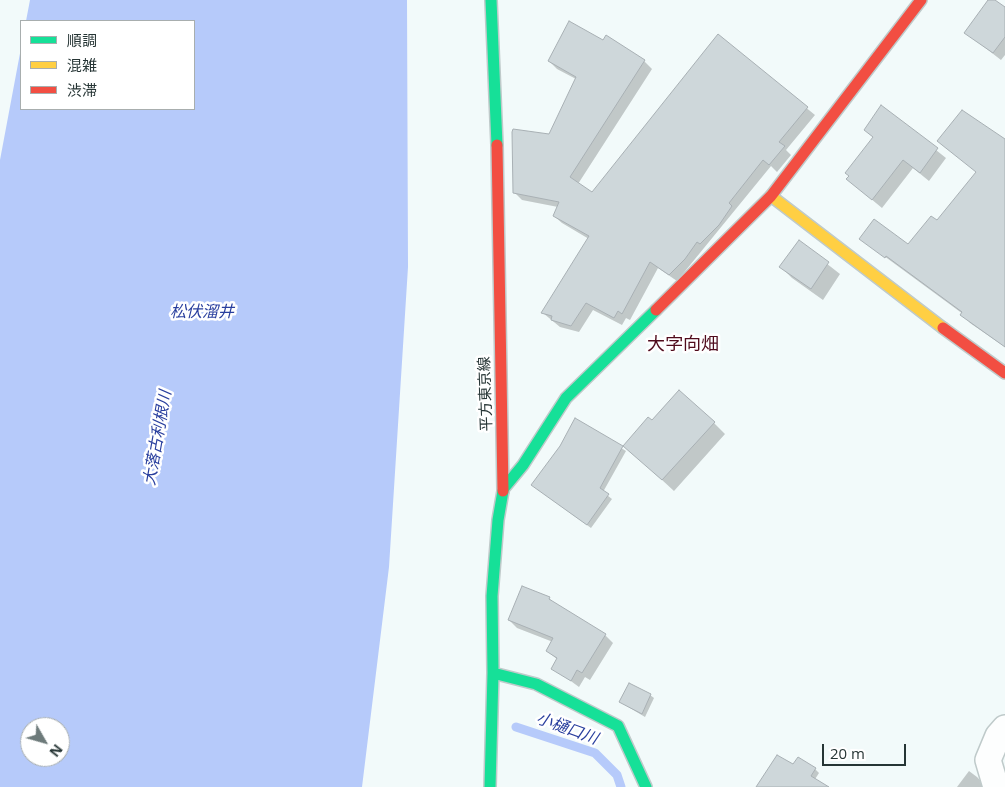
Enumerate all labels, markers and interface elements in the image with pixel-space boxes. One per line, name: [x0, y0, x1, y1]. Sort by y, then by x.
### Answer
legend: [20, 20, 195, 110]
text: 順調: [67, 30, 97, 50]
text: 混雑: [67, 55, 97, 75]
text: 渋滞: [67, 80, 97, 100]
water label: 松伏溜井: [170, 302, 234, 322]
district label: 大字向畑: [647, 334, 719, 356]
street label: 平方東京線: [476, 356, 496, 432]
water label: 大落古利根川: [140, 389, 176, 487]
water label: 小樋口川: [534, 709, 600, 749]
north arrow: [20, 717, 70, 767]
scale bar: [825, 734, 909, 766]
text: N: [45, 741, 67, 761]
text: 20 m: [830, 743, 865, 763]

